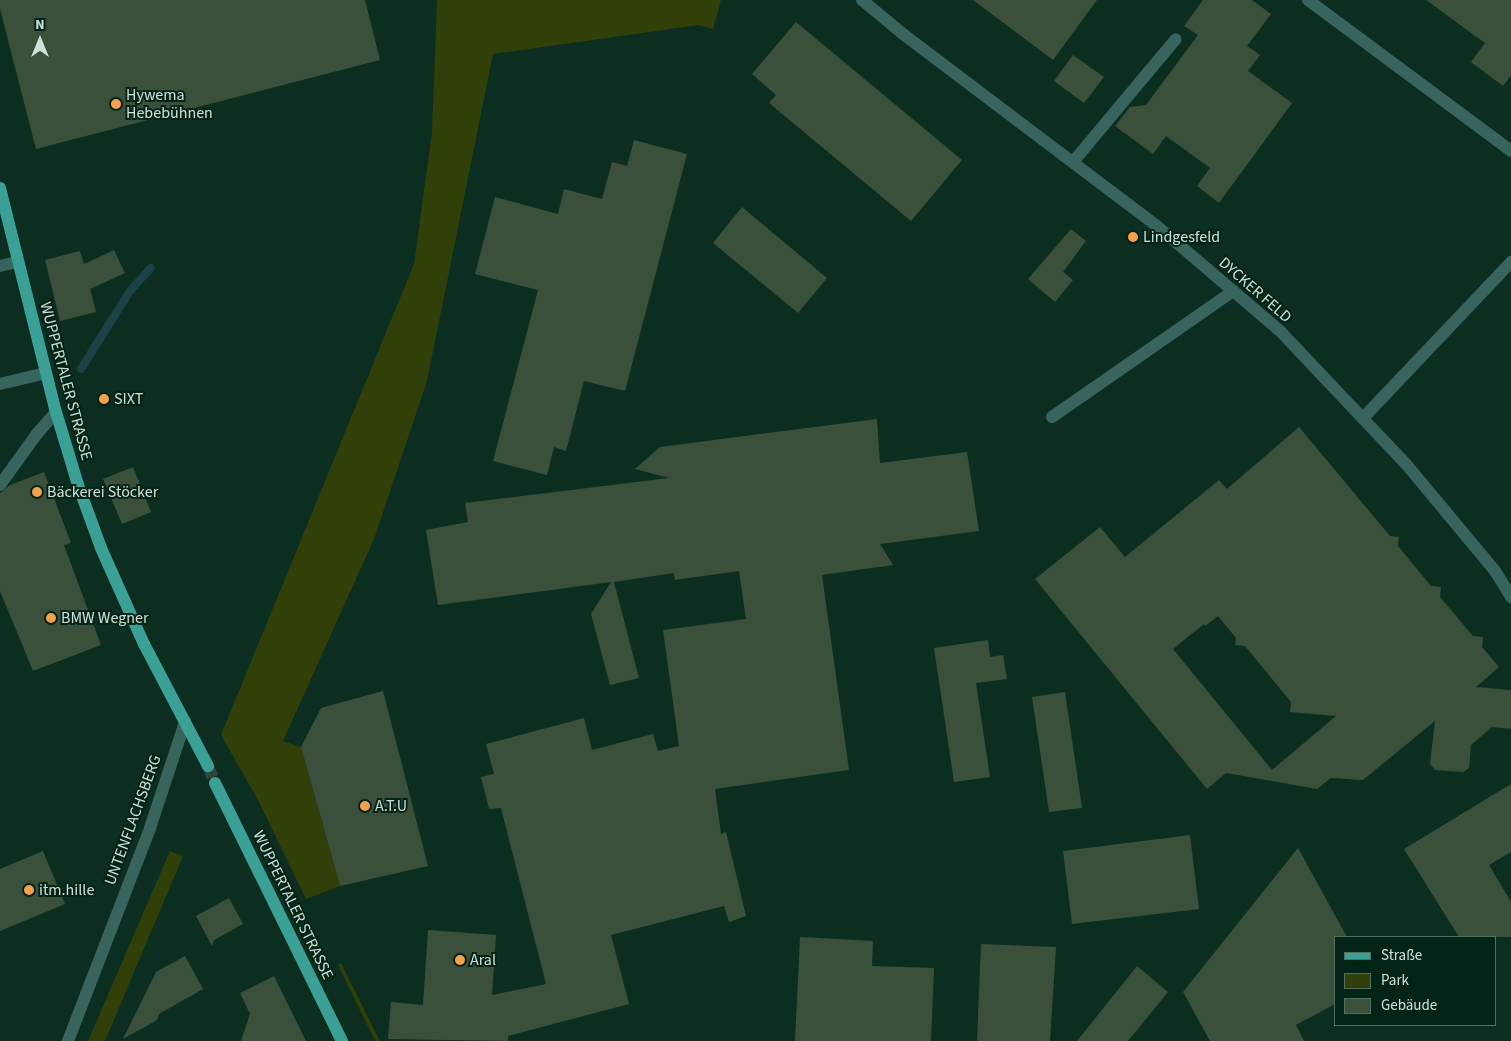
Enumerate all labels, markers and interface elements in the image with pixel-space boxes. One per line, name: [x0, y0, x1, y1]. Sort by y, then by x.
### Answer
north arrow: [15, 15, 65, 65]
text: N: [35, 15, 45, 35]
place label: Hywema Hebebühnen: [126, 85, 213, 123]
marker: Hywema Hebebühnen: [110, 98, 122, 110]
place label: Lindgesfeld: [1143, 227, 1220, 247]
marker: Lindgesfeld: [1127, 231, 1139, 243]
street label: DYCKER FELD: [1215, 253, 1295, 327]
street label: WUPPERTALER STRASSE: [36, 300, 96, 462]
place label: SIXT: [114, 389, 143, 409]
marker: SIXT: [98, 393, 110, 405]
place label: Bäckerei Stöcker: [47, 482, 158, 502]
marker: Bäckerei Stöcker: [31, 486, 43, 498]
place label: BMW Wegner: [61, 608, 148, 628]
marker: BMW Wegner: [45, 612, 57, 624]
street label: UNTENFLACHSBERG: [101, 752, 165, 888]
place label: A.T.U: [375, 796, 407, 816]
marker: A.T.U: [359, 800, 371, 812]
street label: WUPPERTALER STRASSE: [249, 827, 337, 983]
place label: itm.hille: [39, 880, 94, 900]
marker: itm.hille: [23, 884, 35, 896]
legend: [1334, 936, 1496, 1026]
text: Straße: [1381, 945, 1422, 966]
place label: Aral: [470, 950, 496, 970]
marker: Aral: [454, 954, 466, 966]
text: Park: [1381, 970, 1409, 991]
text: Gebäude: [1381, 995, 1437, 1016]

